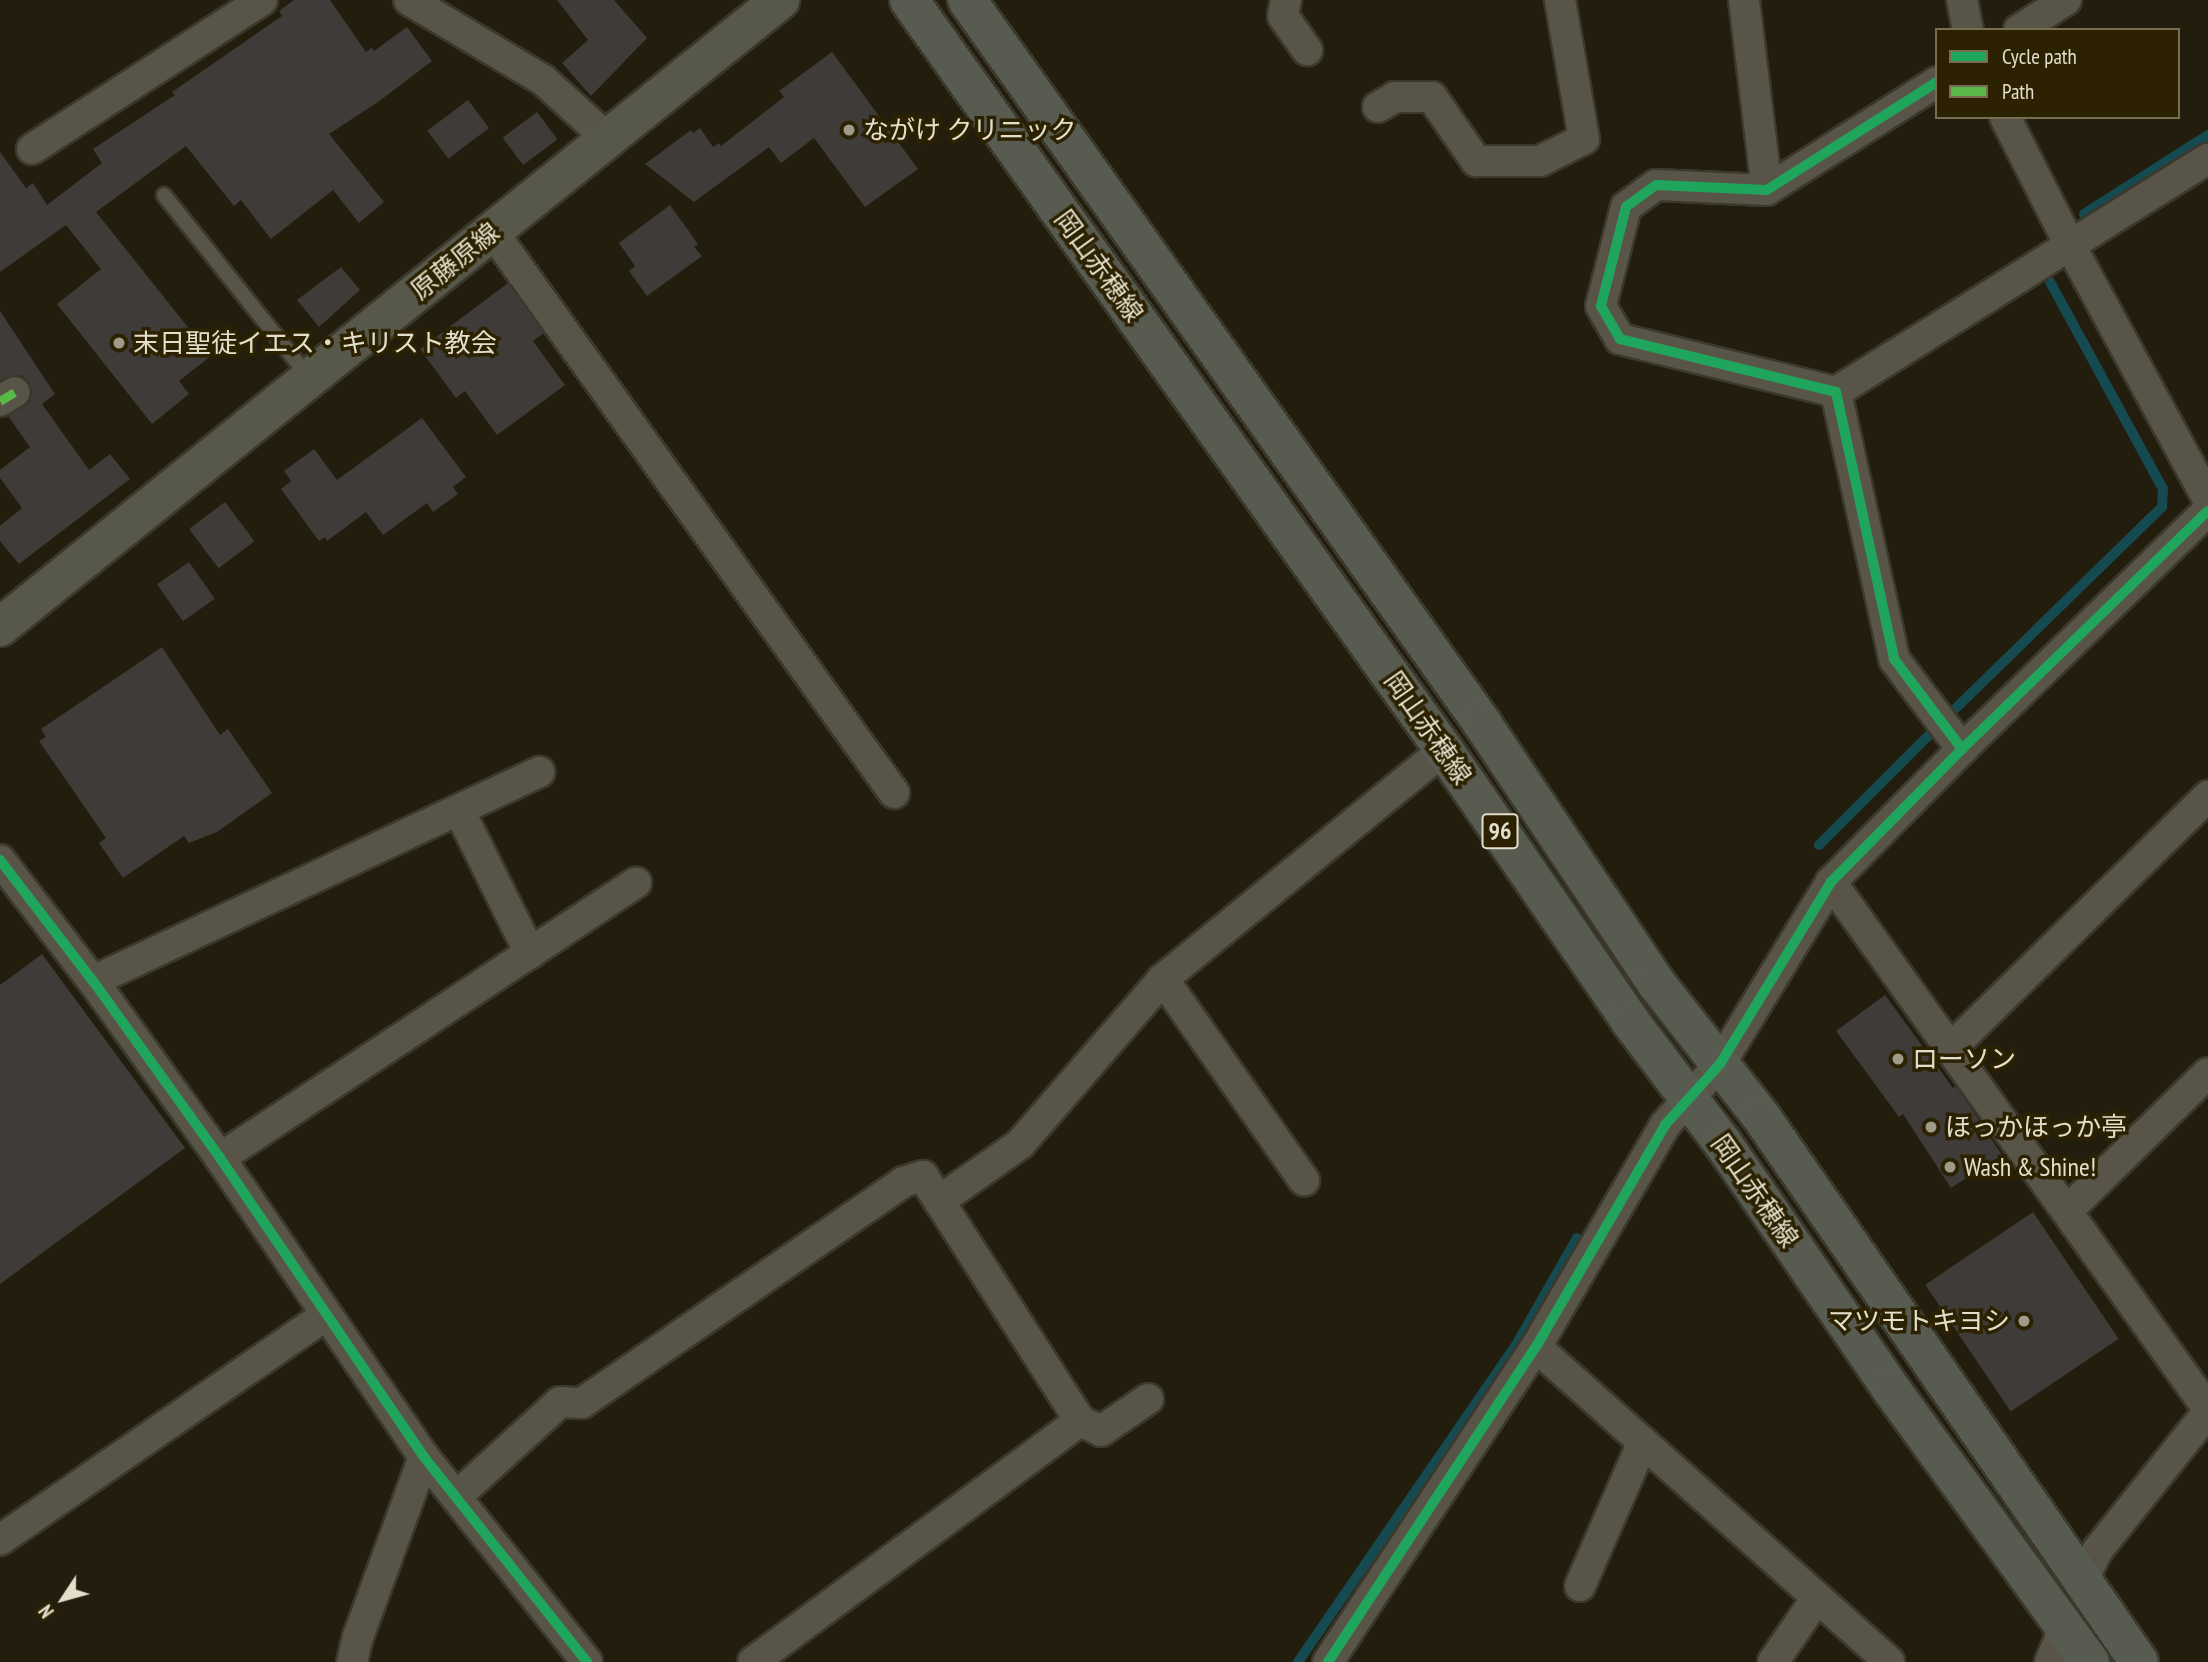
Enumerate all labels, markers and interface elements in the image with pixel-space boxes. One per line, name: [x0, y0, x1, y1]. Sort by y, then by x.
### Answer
legend: [1935, 28, 2180, 119]
text: Cycle path: [2002, 43, 2077, 70]
text: Path: [2002, 78, 2034, 105]
place label: ながけ クリニック: [863, 114, 1077, 146]
marker: ながけ クリニック: [841, 122, 857, 138]
street label: 岡山赤穂線: [1048, 204, 1150, 328]
street label: 原藤原線: [405, 216, 505, 306]
place label: 末日聖徒イエス・キリスト教会: [133, 327, 497, 359]
marker: 末日聖徒イエス・キリスト教会: [111, 335, 127, 351]
street label: 岡山赤穂線: [1378, 666, 1478, 790]
road number: 96: [1481, 810, 1519, 852]
place label: ローソン: [1912, 1043, 2016, 1075]
marker: ローソン: [1890, 1051, 1906, 1067]
place label: ほっかほっか亭: [1945, 1111, 2127, 1143]
marker: ほっかほっか亭: [1923, 1119, 1939, 1135]
street label: 岡山赤穂線: [1705, 1129, 1805, 1253]
place label: Wash & Shine!: [1964, 1151, 2096, 1183]
marker: Wash & Shine!: [1942, 1159, 1958, 1175]
place label: マツモトキヨシ: [1828, 1305, 2010, 1337]
marker: マツモトキヨシ: [2016, 1313, 2032, 1329]
north arrow: [28, 1564, 98, 1634]
text: N: [33, 1600, 59, 1623]

